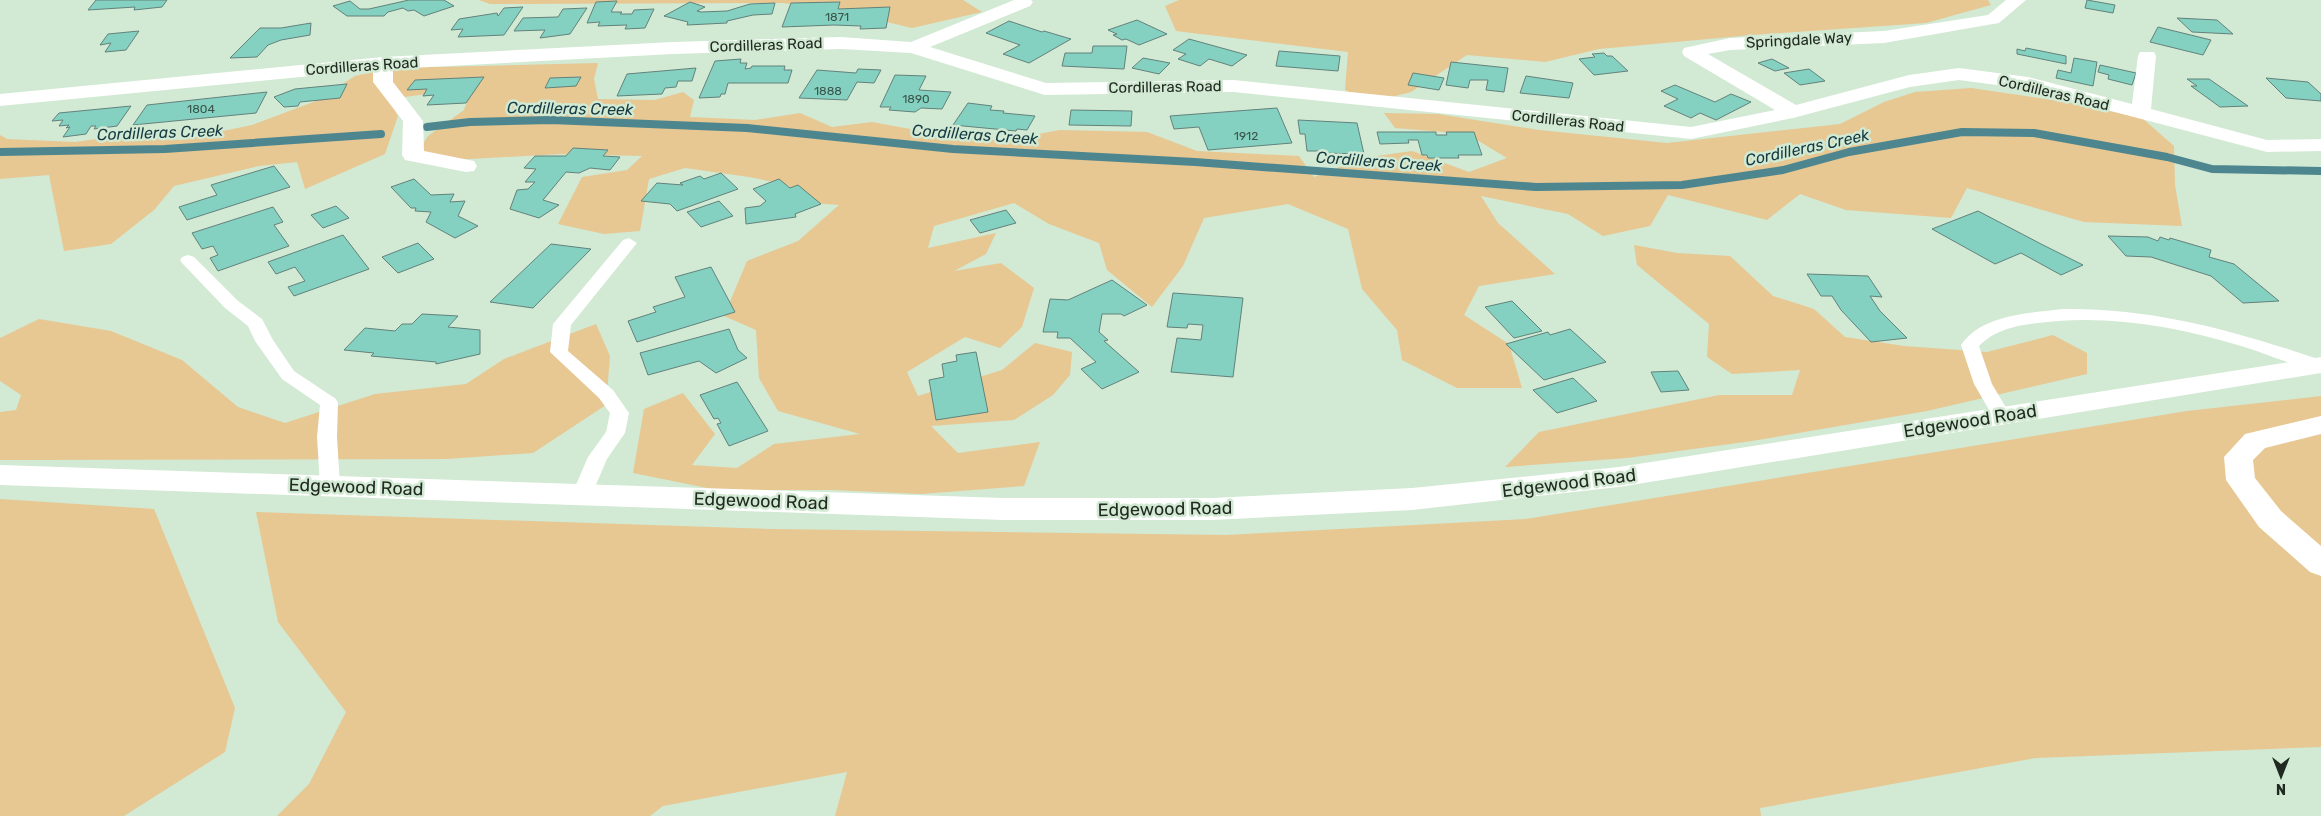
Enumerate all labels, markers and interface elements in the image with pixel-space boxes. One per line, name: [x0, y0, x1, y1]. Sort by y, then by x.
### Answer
house number: 1871: [825, 10, 849, 24]
street label: Springdale Way: [1745, 28, 1853, 52]
street label: Cordilleras Road: [709, 34, 823, 56]
street label: Cordilleras Road: [305, 53, 419, 79]
street label: Cordilleras Road: [1997, 72, 2111, 114]
street label: Cordilleras Road: [1108, 77, 1222, 97]
house number: 1888: [814, 84, 842, 98]
house number: 1890: [902, 92, 930, 106]
water label: Cordilleras Creek: [507, 98, 634, 119]
house number: 1804: [187, 102, 215, 116]
street label: Cordilleras Road: [1511, 106, 1625, 136]
water label: Cordilleras Creek: [97, 121, 224, 144]
water label: Cordilleras Creek: [911, 121, 1039, 148]
water label: Cordilleras Creek: [1743, 125, 1872, 170]
house number: 1912: [1234, 129, 1258, 143]
water label: Cordilleras Creek: [1315, 148, 1443, 175]
street label: Edgewood Road: [1902, 400, 2038, 442]
street label: Edgewood Road: [1501, 464, 1637, 502]
street label: Edgewood Road: [288, 474, 424, 500]
street label: Edgewood Road: [693, 488, 829, 514]
street label: Edgewood Road: [1097, 497, 1233, 521]
north arrow: [2256, 751, 2306, 801]
text: N: [2276, 780, 2286, 797]

